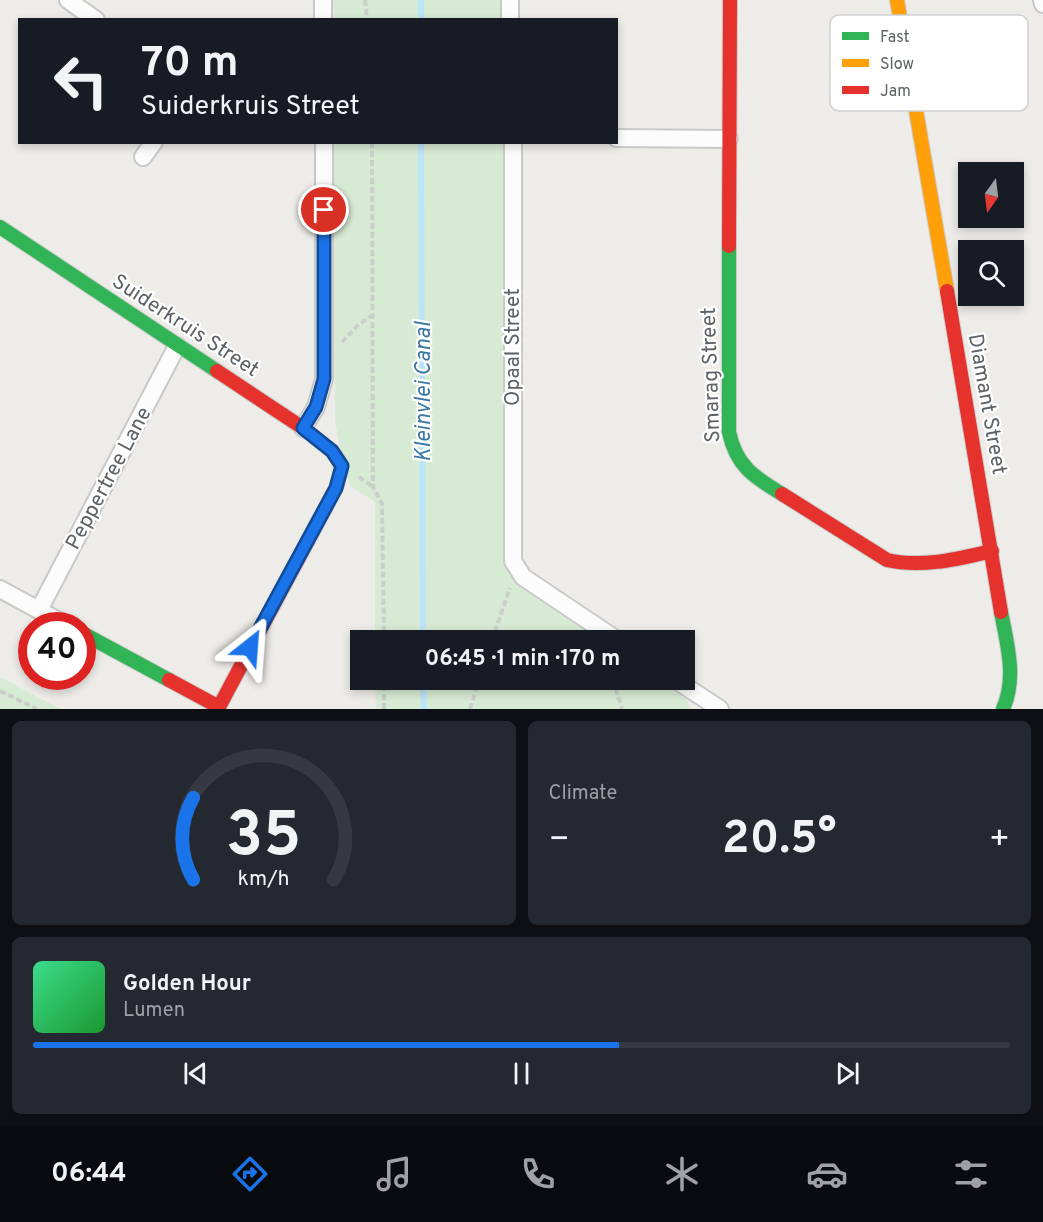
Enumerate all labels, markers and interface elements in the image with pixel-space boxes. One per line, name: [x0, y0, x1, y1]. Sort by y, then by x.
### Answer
legend: [830, 15, 1028, 111]
text: Fast: [880, 28, 910, 48]
text: 70 m: [141, 38, 239, 91]
icon: left: [42, 42, 120, 120]
text: Slow: [880, 55, 914, 75]
text: Jam: [880, 82, 911, 102]
text: Suiderkruis Street: [141, 90, 360, 124]
north arrow: [958, 162, 1024, 228]
map controls: [958, 162, 1024, 306]
pin: [298, 184, 349, 235]
icon: arrive: [307, 193, 340, 226]
button: search: [958, 240, 1024, 306]
street label: Suiderkruis Street: [106, 269, 264, 384]
street label: Opaal Street: [500, 288, 527, 406]
street label: Smarag Street: [696, 307, 727, 443]
water label: Kleinvlei Canal: [411, 321, 438, 462]
street label: Diamant Street: [961, 332, 1012, 477]
street label: Peppertree Lane: [60, 403, 158, 555]
speed limit sign: 40: [18, 612, 96, 690]
position arrow: [218, 615, 282, 679]
text: 06:45 · 1 min · 170 m: [425, 646, 620, 673]
text: Climate: [549, 781, 617, 807]
text: 35: [226, 799, 302, 878]
text: 20.5°: [722, 812, 836, 869]
text: −: [549, 820, 570, 862]
text: +: [989, 820, 1010, 862]
text: km/h: [238, 866, 290, 893]
text: Golden Hour: [123, 971, 251, 998]
text: Lumen: [123, 998, 185, 1024]
icon: previous: [179, 1057, 212, 1090]
icon: pause: [505, 1057, 538, 1090]
icon: next: [831, 1057, 864, 1090]
icon: directions: [229, 1153, 271, 1195]
icon: music: [373, 1153, 415, 1195]
icon: phone: [517, 1153, 559, 1195]
icon: climate: [661, 1153, 703, 1195]
icon: car: [806, 1153, 848, 1195]
icon: filters: [950, 1153, 992, 1195]
text: 06:44: [51, 1157, 127, 1191]

